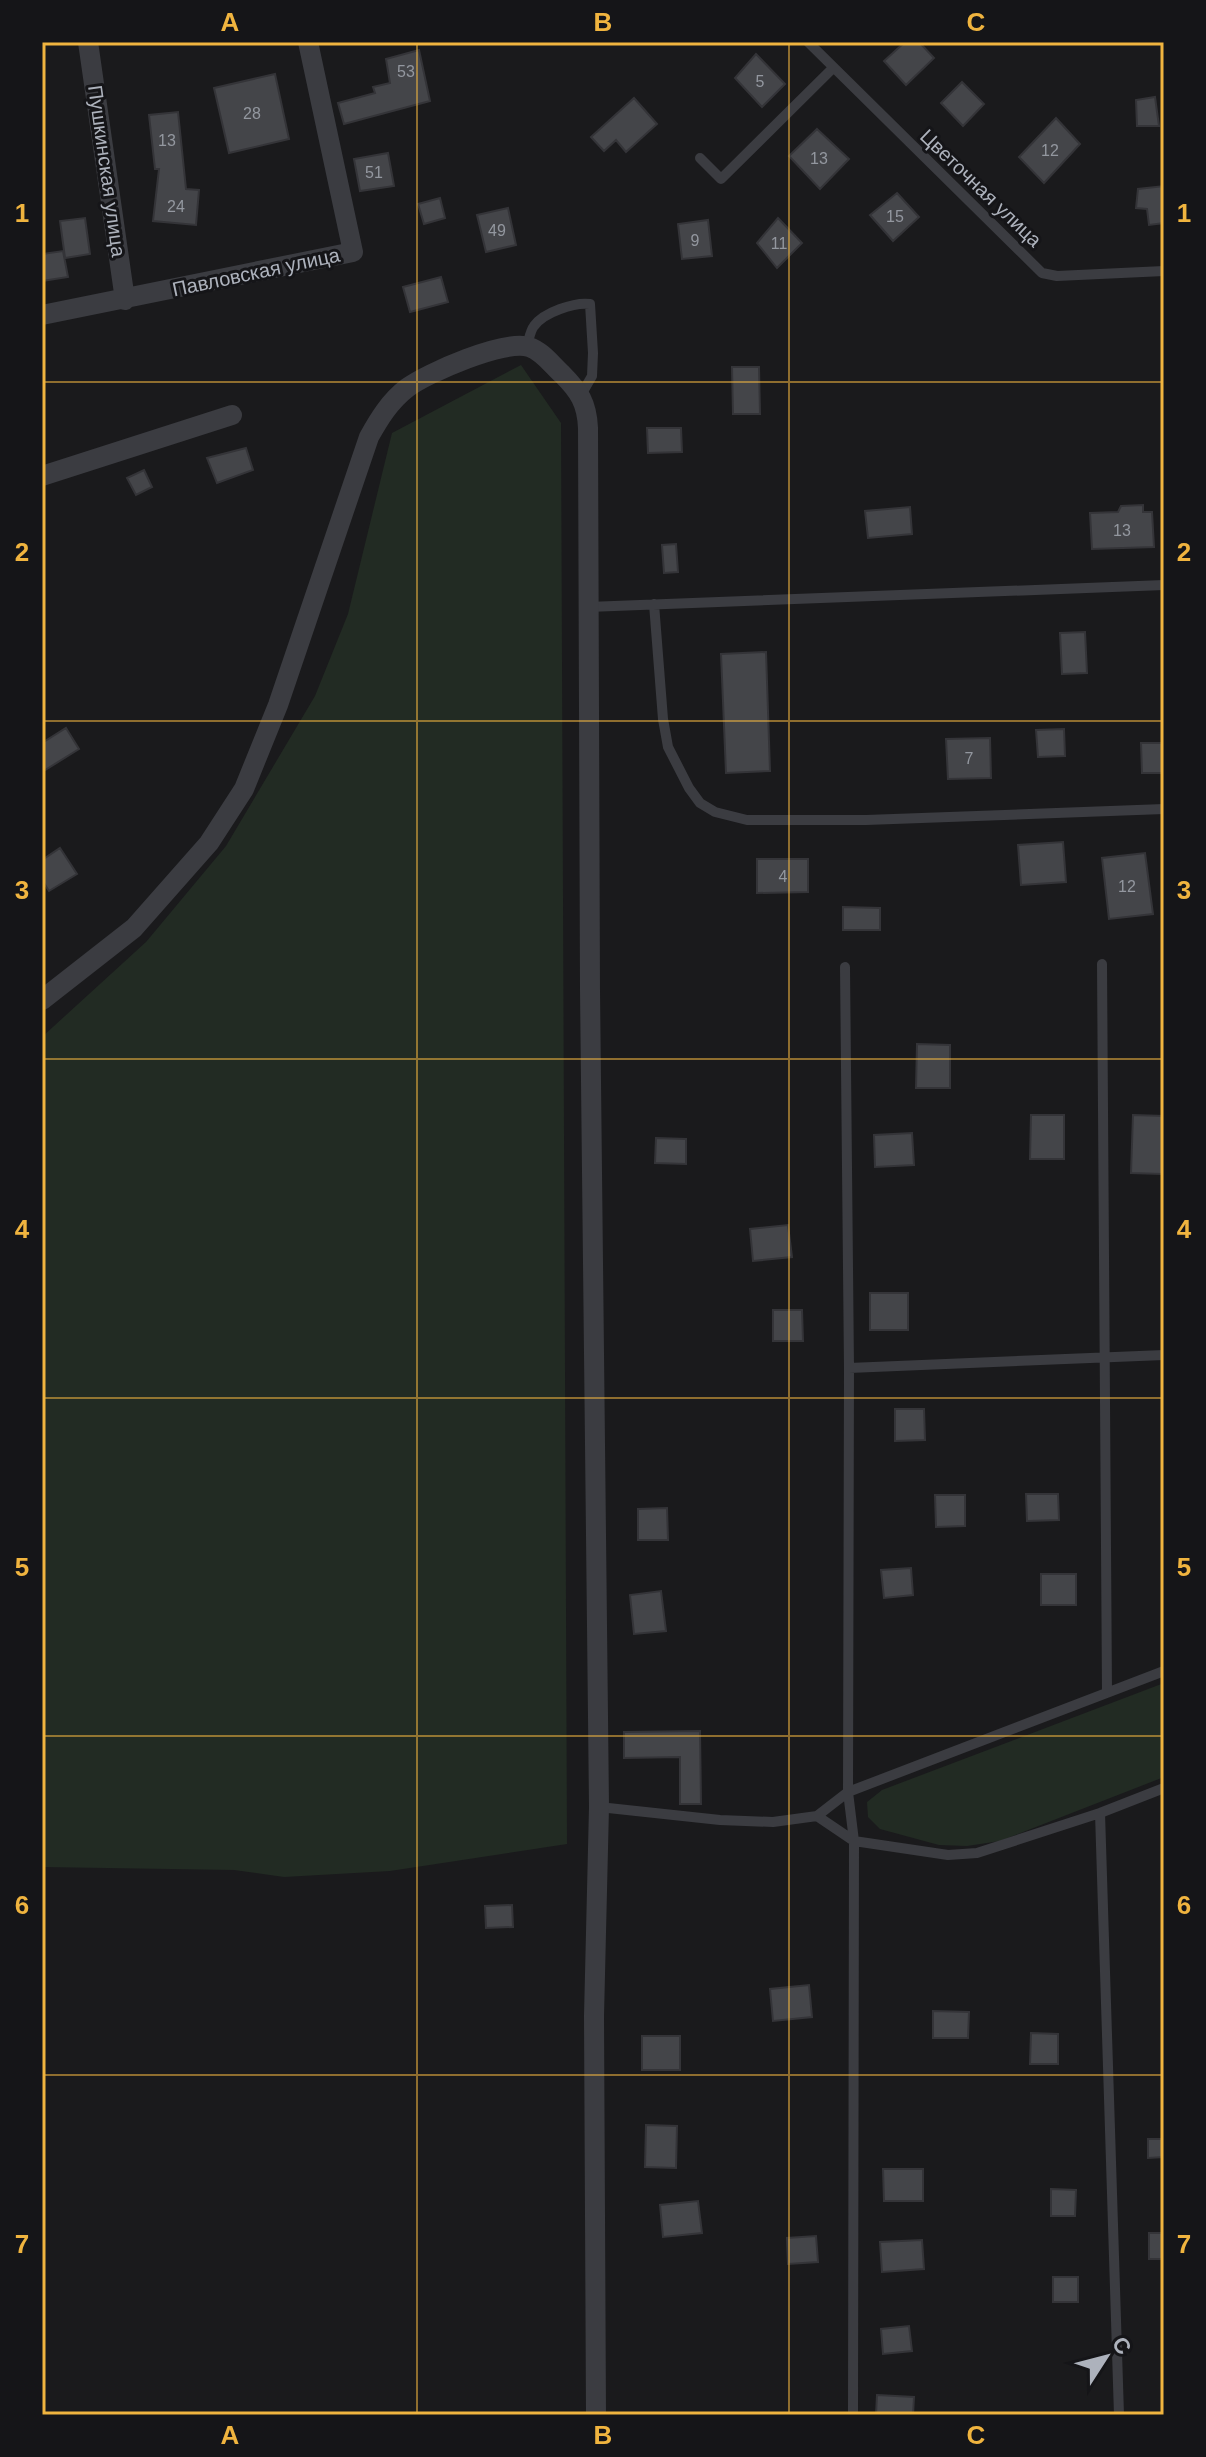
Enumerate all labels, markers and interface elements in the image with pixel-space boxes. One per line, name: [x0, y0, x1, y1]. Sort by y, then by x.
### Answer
text: A: [221, 7, 240, 37]
text: B: [594, 7, 612, 37]
text: C: [967, 7, 986, 37]
house number: 53: [397, 63, 415, 80]
house number: 5: [756, 73, 765, 90]
street label: Пушкинская улица: [84, 84, 130, 259]
house number: 28: [243, 105, 261, 122]
street label: Цветочная улица: [916, 125, 1047, 252]
house number: 13: [158, 132, 176, 149]
house number: 12: [1041, 142, 1059, 159]
house number: 13: [810, 150, 828, 167]
house number: 51: [365, 164, 383, 181]
text: 1: [15, 198, 29, 228]
house number: 24: [167, 198, 185, 215]
text: 1: [1177, 198, 1191, 228]
house number: 15: [886, 208, 904, 225]
house number: 49: [488, 222, 506, 239]
house number: 9: [691, 232, 700, 249]
house number: 11: [771, 235, 787, 252]
street label: Павловская улица: [170, 243, 343, 301]
house number: 13: [1113, 522, 1131, 539]
text: 2: [15, 537, 29, 567]
text: 2: [1177, 537, 1191, 567]
house number: 7: [965, 750, 974, 767]
house number: 4: [779, 868, 788, 885]
text: 3: [15, 875, 29, 905]
text: 3: [1177, 875, 1191, 905]
house number: 12: [1118, 878, 1136, 895]
text: 4: [15, 1214, 30, 1244]
text: 4: [1177, 1214, 1192, 1244]
text: 5: [15, 1552, 29, 1582]
text: 5: [1177, 1552, 1191, 1582]
text: 6: [15, 1890, 29, 1920]
text: 6: [1177, 1890, 1191, 1920]
text: 7: [15, 2229, 29, 2259]
text: 7: [1177, 2229, 1191, 2259]
north arrow: [1066, 2317, 1146, 2397]
text: С: [1107, 2332, 1137, 2359]
text: A: [221, 2420, 240, 2450]
text: B: [594, 2420, 612, 2450]
text: C: [967, 2420, 986, 2450]

